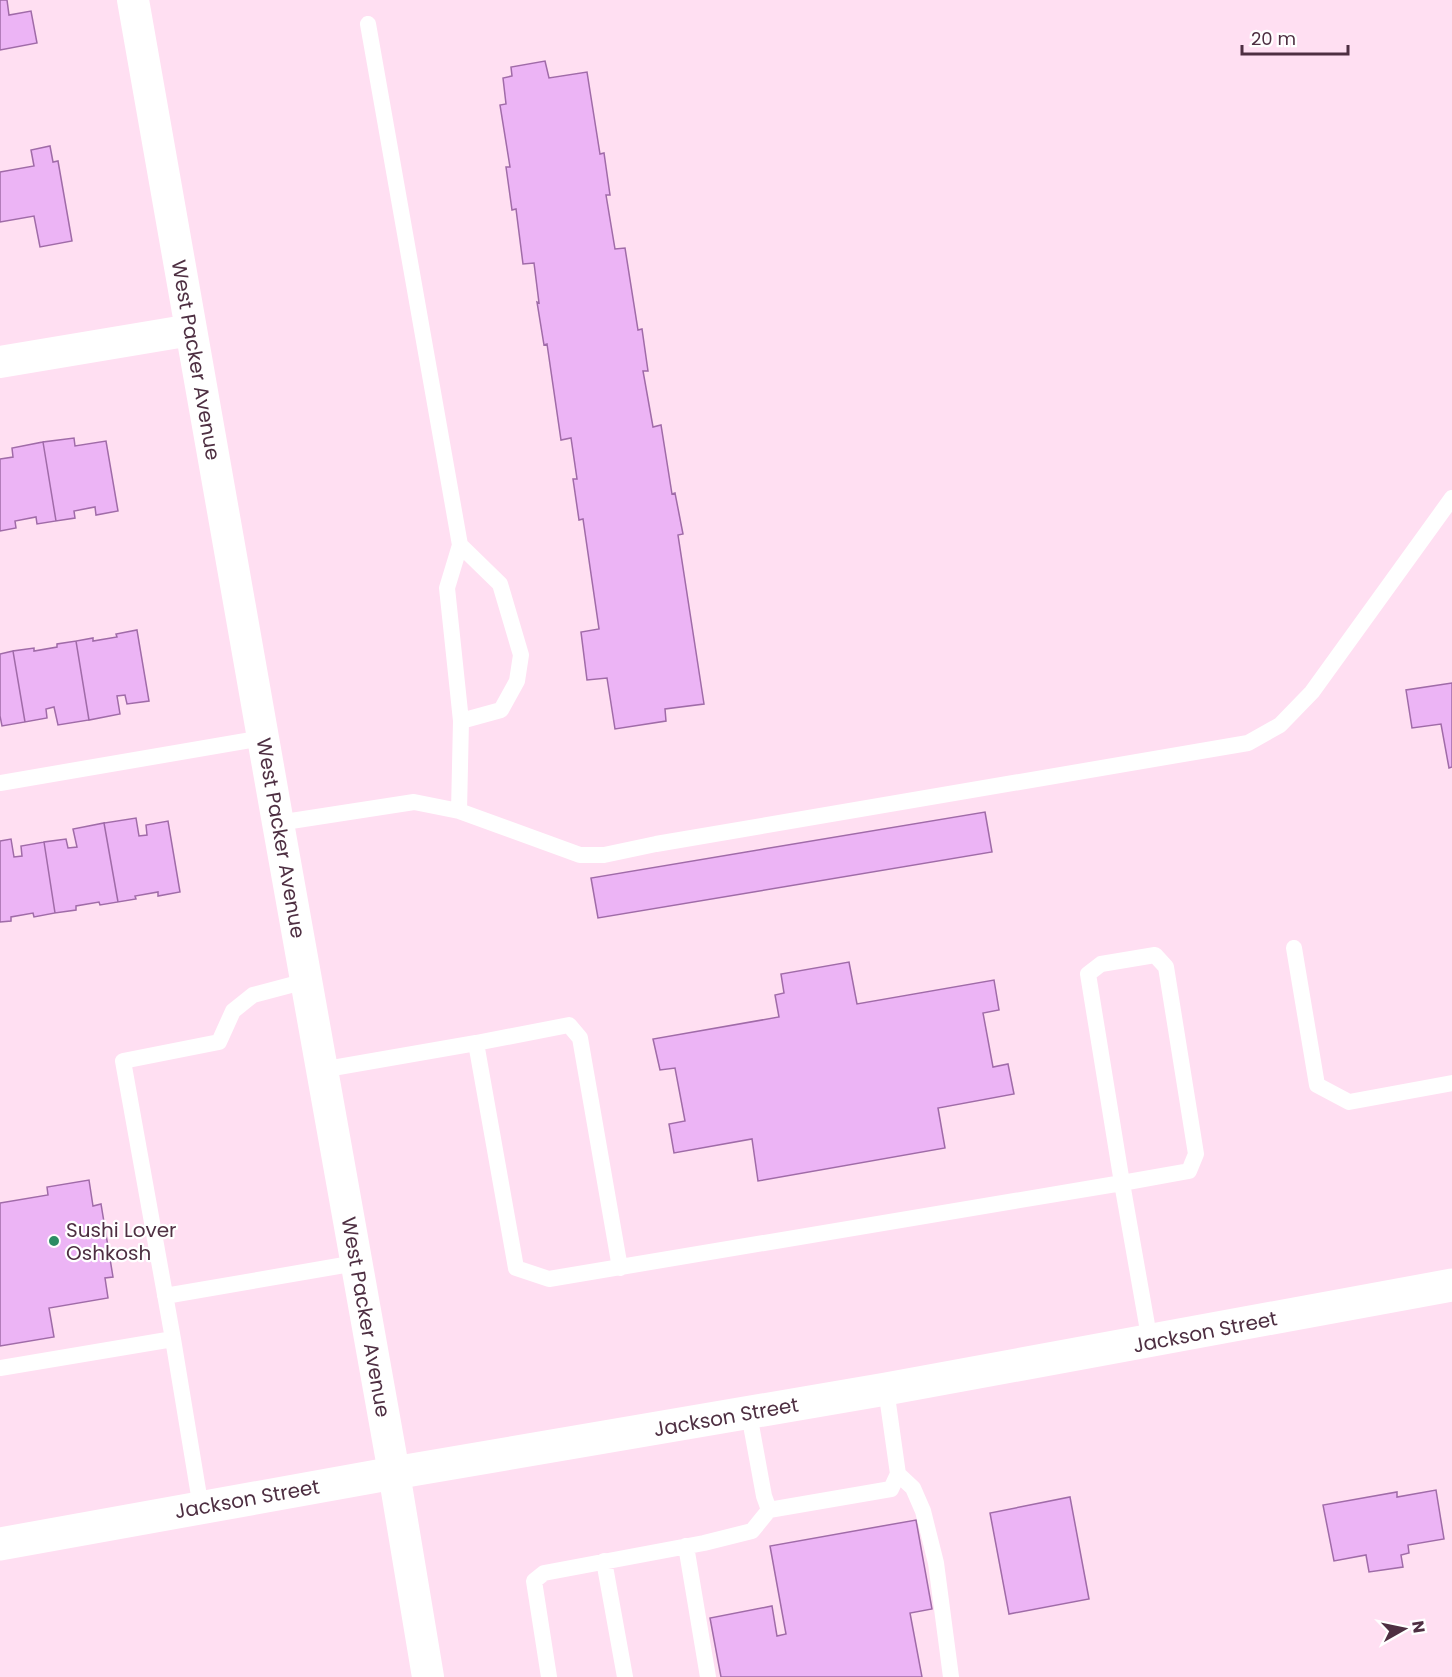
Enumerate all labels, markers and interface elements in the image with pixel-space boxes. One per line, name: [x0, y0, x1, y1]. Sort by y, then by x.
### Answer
scale bar: [1242, 18, 1348, 56]
text: 20 m: [1251, 26, 1296, 51]
street label: West Packer Avenue: [165, 258, 227, 462]
street label: West Packer Avenue: [250, 736, 312, 940]
street label: West Packer Avenue: [335, 1215, 397, 1419]
place label: Sushi Lover Oshkosh: [66, 1216, 177, 1267]
marker: Sushi Lover Oshkosh: [47, 1234, 61, 1248]
street label: Jackson Street: [1130, 1304, 1280, 1360]
street label: Jackson Street: [651, 1390, 801, 1444]
street label: Jackson Street: [172, 1472, 322, 1526]
north arrow: [1374, 1599, 1434, 1659]
text: N: [1406, 1619, 1431, 1634]

